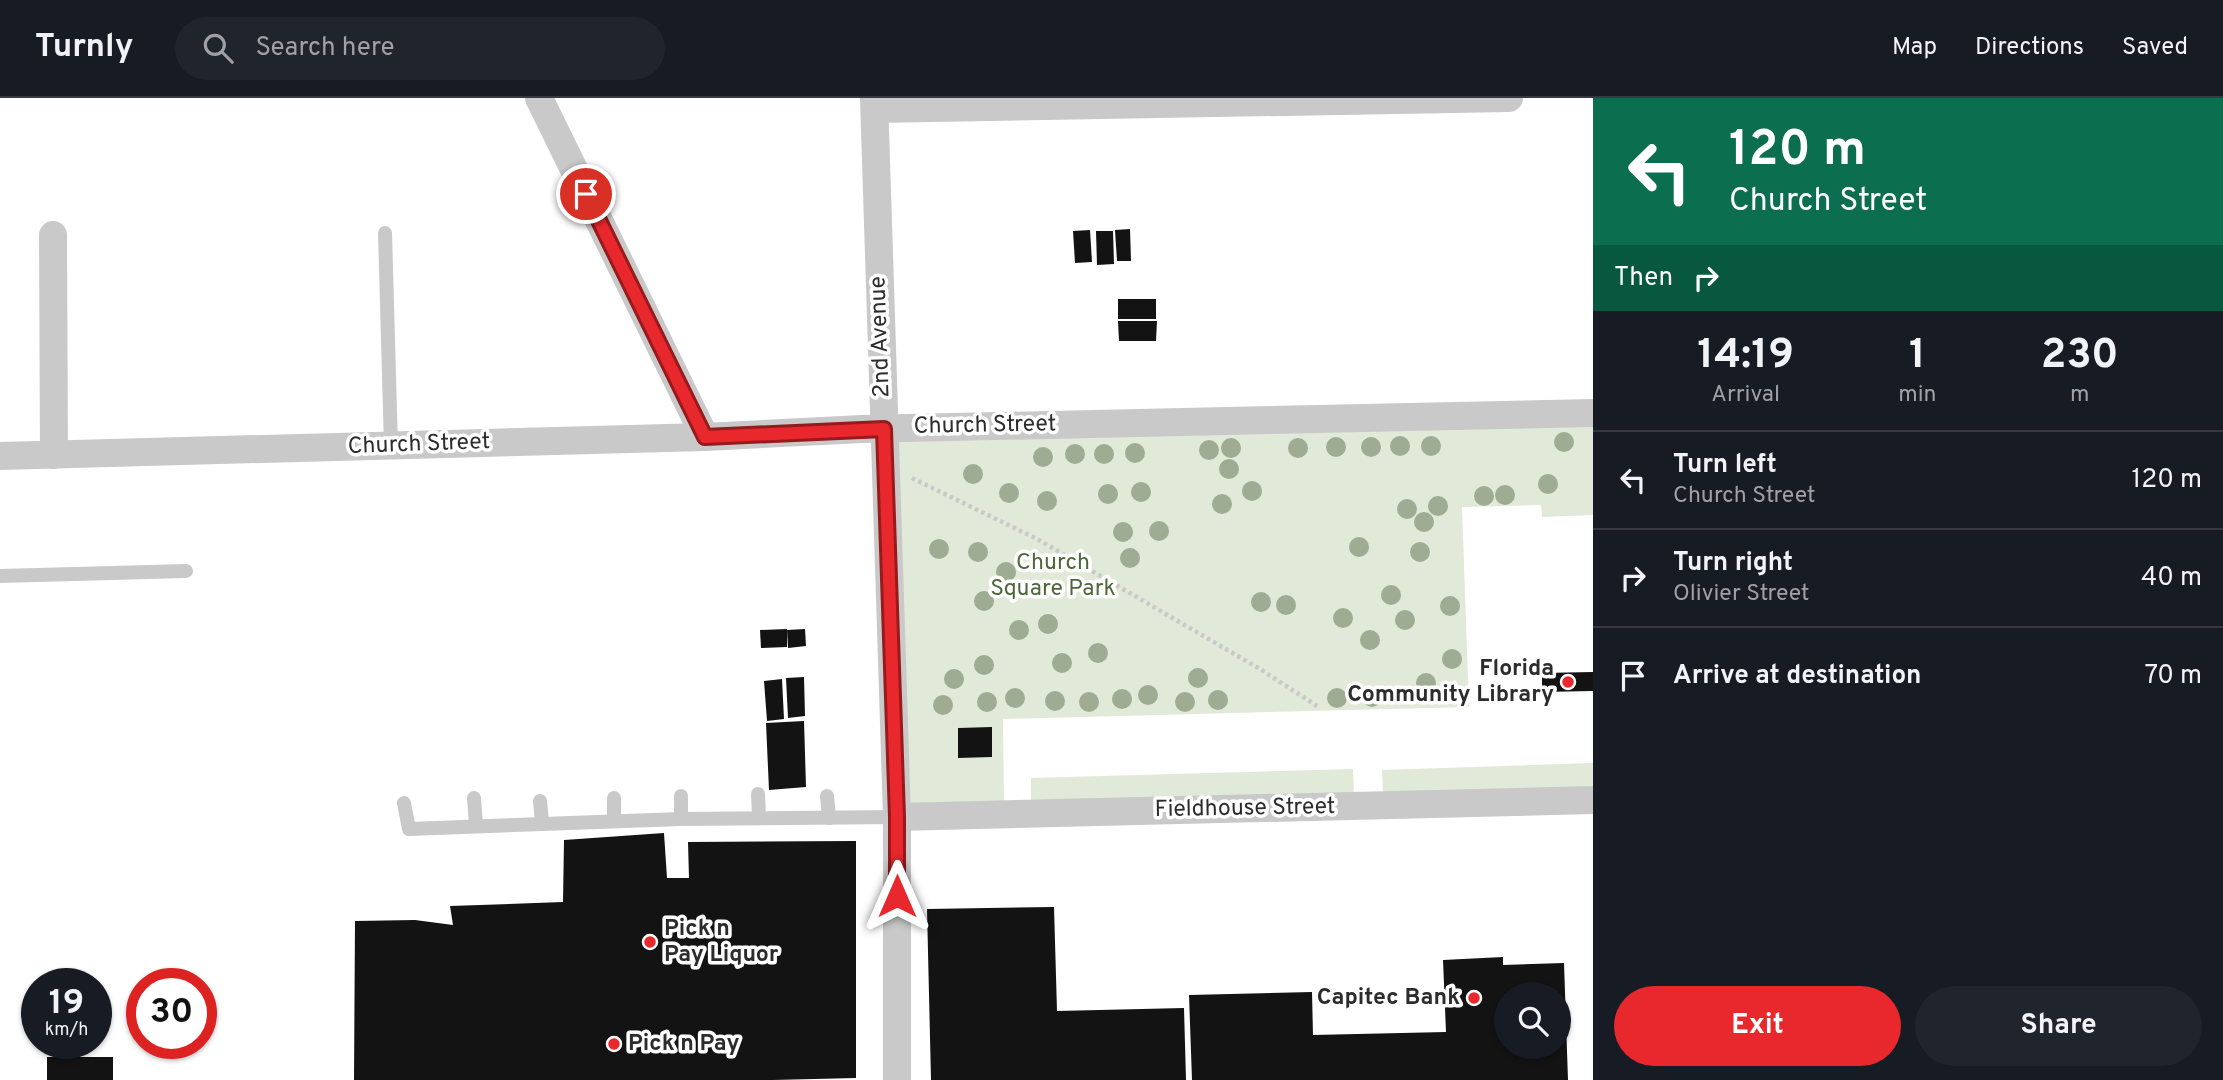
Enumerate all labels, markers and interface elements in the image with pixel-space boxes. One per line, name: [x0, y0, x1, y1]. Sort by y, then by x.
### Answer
search box: [175, 17, 665, 80]
text: Turnly: [35, 27, 133, 69]
icon: search: [199, 29, 237, 67]
text: Search here: [255, 32, 394, 65]
text: Map: [1892, 33, 1937, 63]
text: Directions: [1975, 33, 2084, 63]
text: Saved: [2122, 33, 2188, 63]
text: 120 m: [1729, 121, 1866, 183]
icon: left: [1614, 126, 1705, 217]
pin: [556, 164, 616, 224]
icon: arrive: [567, 175, 605, 213]
text: Church Street: [1729, 182, 1927, 222]
icon: right: [1687, 259, 1725, 297]
text: Then: [1614, 262, 1673, 295]
street label: 2nd Avenue: [864, 276, 898, 398]
text: 14:19: [1697, 330, 1794, 383]
text: 1: [1909, 330, 1926, 383]
text: 230: [2041, 330, 2119, 383]
text: Arrival: [1711, 381, 1780, 410]
text: min: [1898, 381, 1937, 410]
text: m: [2070, 381, 2089, 410]
street label: Church Street: [914, 410, 1056, 442]
street label: Church Street: [347, 428, 491, 462]
text: Turn left: [1673, 449, 1777, 482]
icon: left: [1614, 461, 1652, 499]
text: 120 m: [2132, 464, 2202, 497]
text: Church Street: [1673, 482, 1815, 511]
text: Turn right: [1673, 547, 1793, 580]
park label: Church Square Park: [990, 549, 1116, 604]
icon: right: [1614, 559, 1652, 597]
text: 40 m: [2141, 562, 2202, 595]
text: Olivier Street: [1673, 580, 1810, 609]
place label: Florida Community Library: [1347, 655, 1554, 710]
icon: arrive: [1614, 657, 1652, 695]
text: Arrive at destination: [1673, 660, 1921, 693]
text: 70 m: [2144, 660, 2202, 693]
marker: Florida Community Library: [1560, 674, 1576, 690]
street label: Fieldhouse Street: [1154, 793, 1336, 825]
position arrow: [860, 859, 934, 933]
place label: Pick n Pay Liquor: [664, 915, 779, 970]
marker: Pick n Pay Liquor: [642, 934, 658, 950]
speed limit sign: 30: [126, 968, 217, 1059]
text: 19: [49, 982, 84, 1026]
map controls: [1494, 982, 1571, 1059]
button: search: [1494, 982, 1571, 1059]
place label: Capitec Bank: [1317, 984, 1460, 1013]
button: Exit: [1614, 986, 1901, 1066]
button: Share: [1915, 986, 2202, 1066]
marker: Capitec Bank: [1466, 990, 1482, 1006]
text: km/h: [45, 1019, 88, 1042]
place label: Pick n Pay: [628, 1030, 740, 1059]
marker: Pick n Pay: [606, 1036, 622, 1052]

